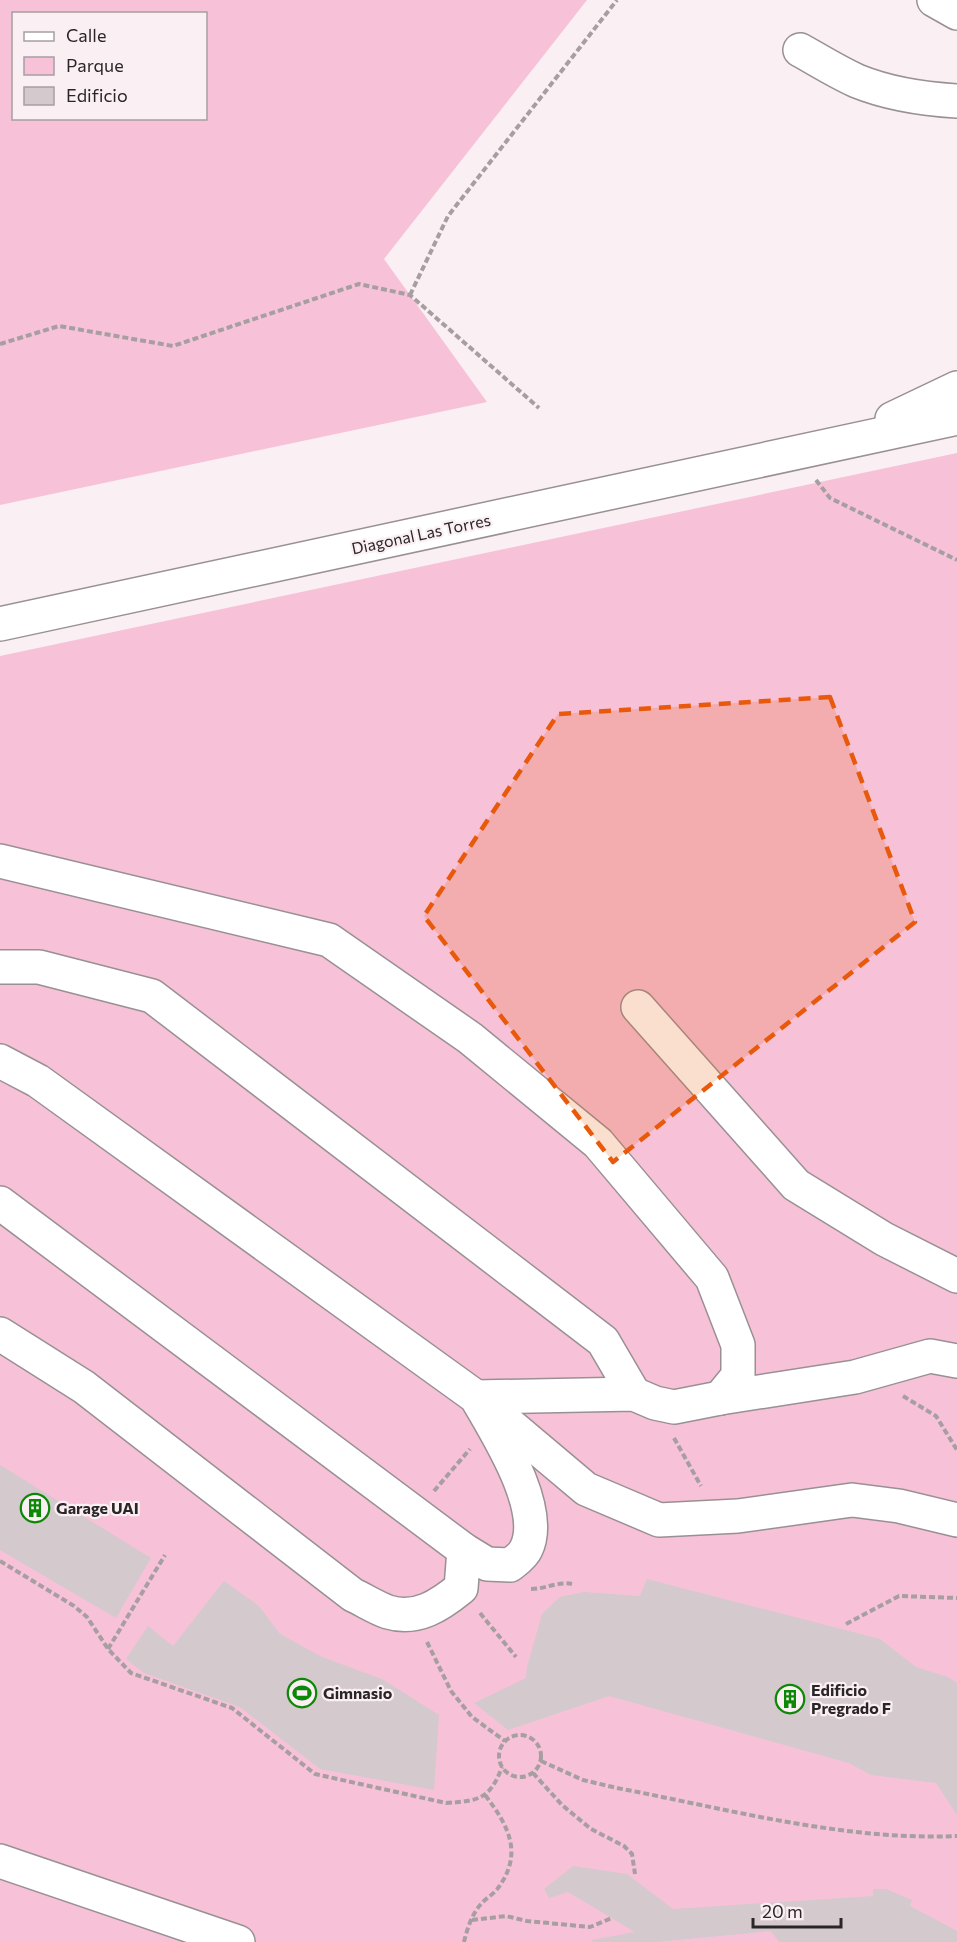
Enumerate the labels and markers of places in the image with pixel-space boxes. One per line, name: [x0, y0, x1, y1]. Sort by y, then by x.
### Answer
building icon: Garage UAI: [19, 1492, 51, 1524]
place label: Garage UAI: [56, 1498, 139, 1517]
sports icon: Gimnasio: [286, 1677, 318, 1709]
place label: Edificio Pregrado F: [811, 1680, 891, 1717]
place label: Gimnasio: [323, 1683, 393, 1702]
building icon: Edificio Pregrado F: [774, 1683, 806, 1715]

